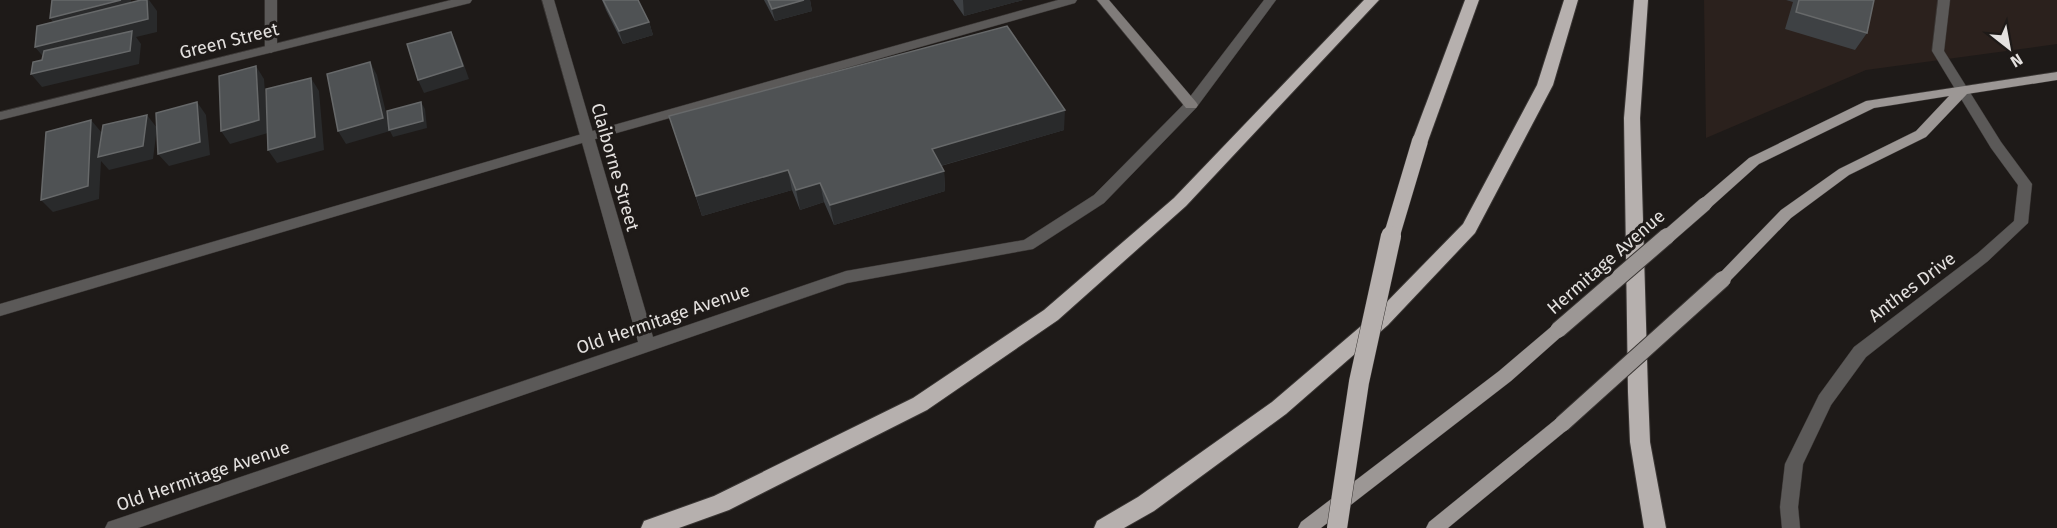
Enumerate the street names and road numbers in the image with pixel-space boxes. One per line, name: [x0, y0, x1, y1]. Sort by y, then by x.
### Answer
street label: Green Street: [177, 18, 281, 64]
street label: Claiborne Street: [586, 100, 644, 234]
street label: Hermitage Avenue: [1543, 205, 1669, 319]
street label: Anthes Drive: [1864, 247, 1960, 327]
street label: Old Hermitage Avenue: [573, 279, 753, 359]
street label: Old Hermitage Avenue: [113, 436, 293, 516]

